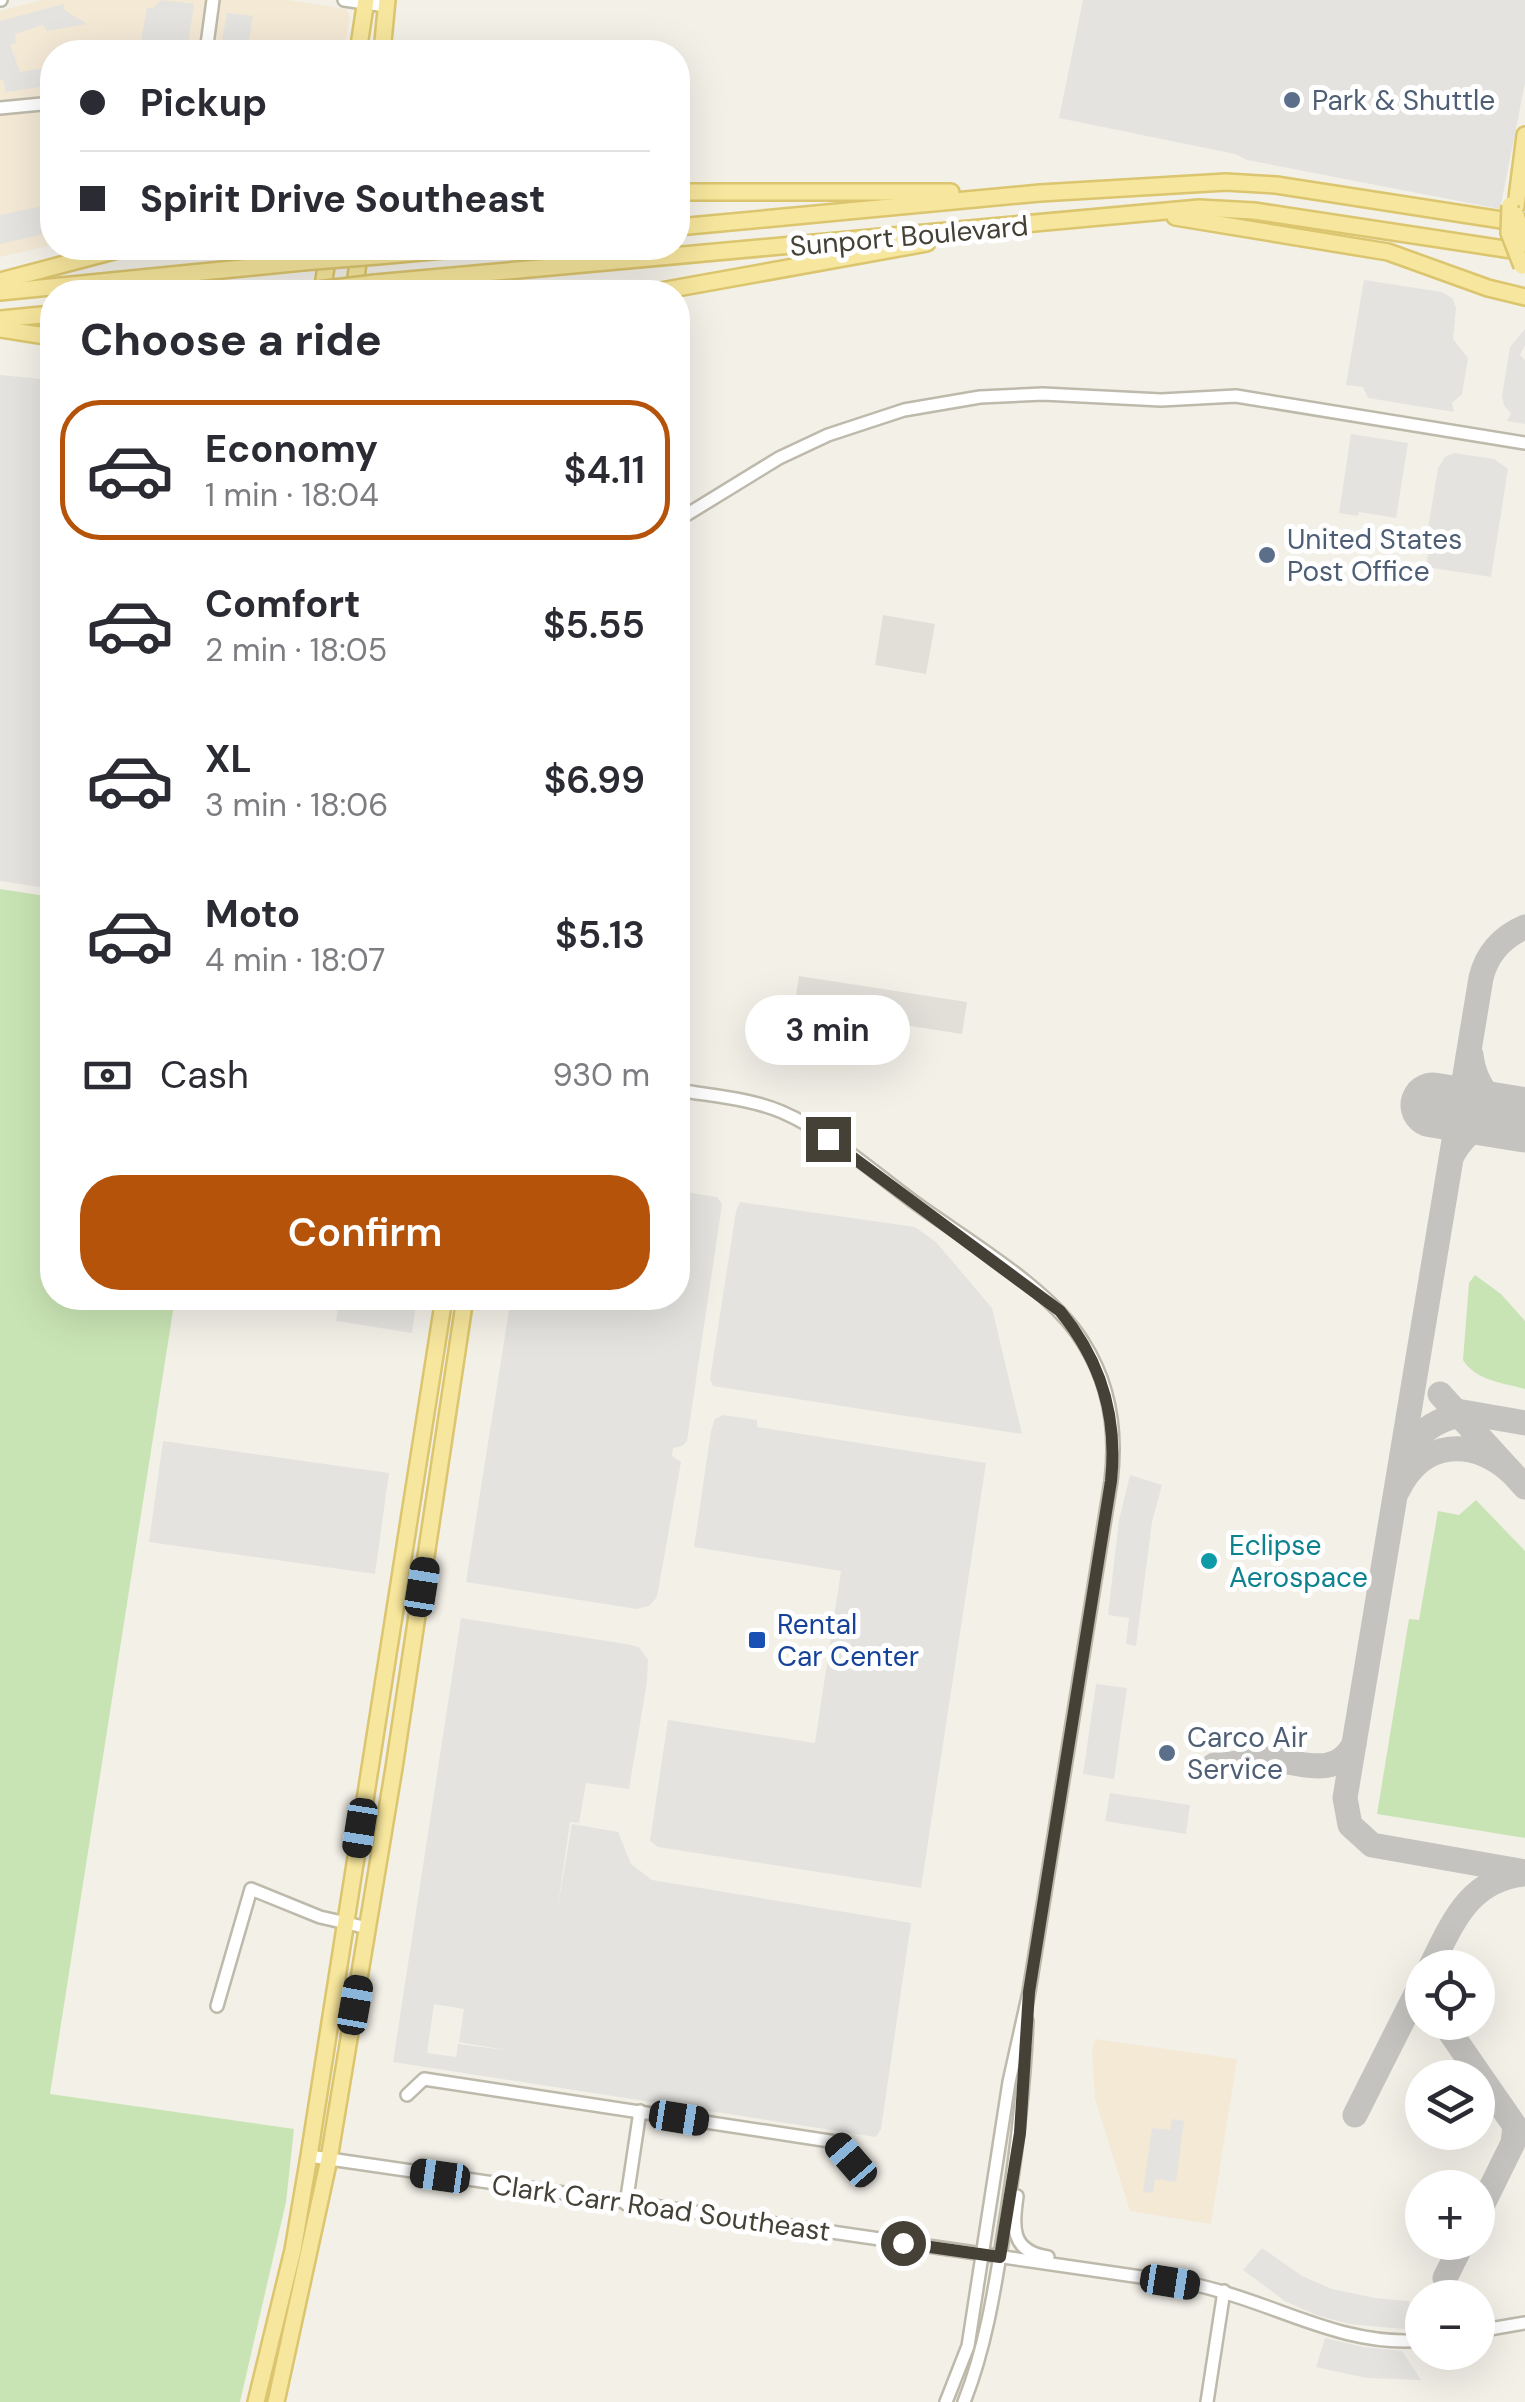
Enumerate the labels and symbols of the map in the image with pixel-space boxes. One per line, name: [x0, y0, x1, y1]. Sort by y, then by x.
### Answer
place label: Park & Shuttle: [1312, 82, 1495, 119]
marker: Park & Shuttle: [1281, 89, 1303, 111]
street label: Sunport Boulevard: [788, 207, 1030, 265]
place label: United States Post Office: [1287, 521, 1462, 590]
marker: United States Post Office: [1256, 544, 1278, 566]
callout: 3 min: [746, 994, 910, 1064]
route end: [806, 1117, 851, 1162]
place label: Eclipse Aerospace: [1229, 1527, 1368, 1596]
marker: Eclipse Aerospace: [1198, 1550, 1220, 1572]
car: [402, 1555, 442, 1619]
place label: Rental Car Center: [777, 1606, 919, 1675]
marker: Rental Car Center: [746, 1629, 768, 1651]
place label: Carco Air Service: [1187, 1719, 1308, 1788]
marker: Carco Air Service: [1156, 1742, 1178, 1764]
car: [340, 1796, 380, 1860]
car: [335, 1973, 375, 2037]
car: [647, 2098, 711, 2138]
car: [820, 2128, 882, 2192]
car: [408, 2157, 472, 2195]
street label: Clark Carr Road Southeast: [490, 2166, 832, 2250]
route start: [881, 2221, 926, 2266]
car: [1138, 2262, 1202, 2302]

